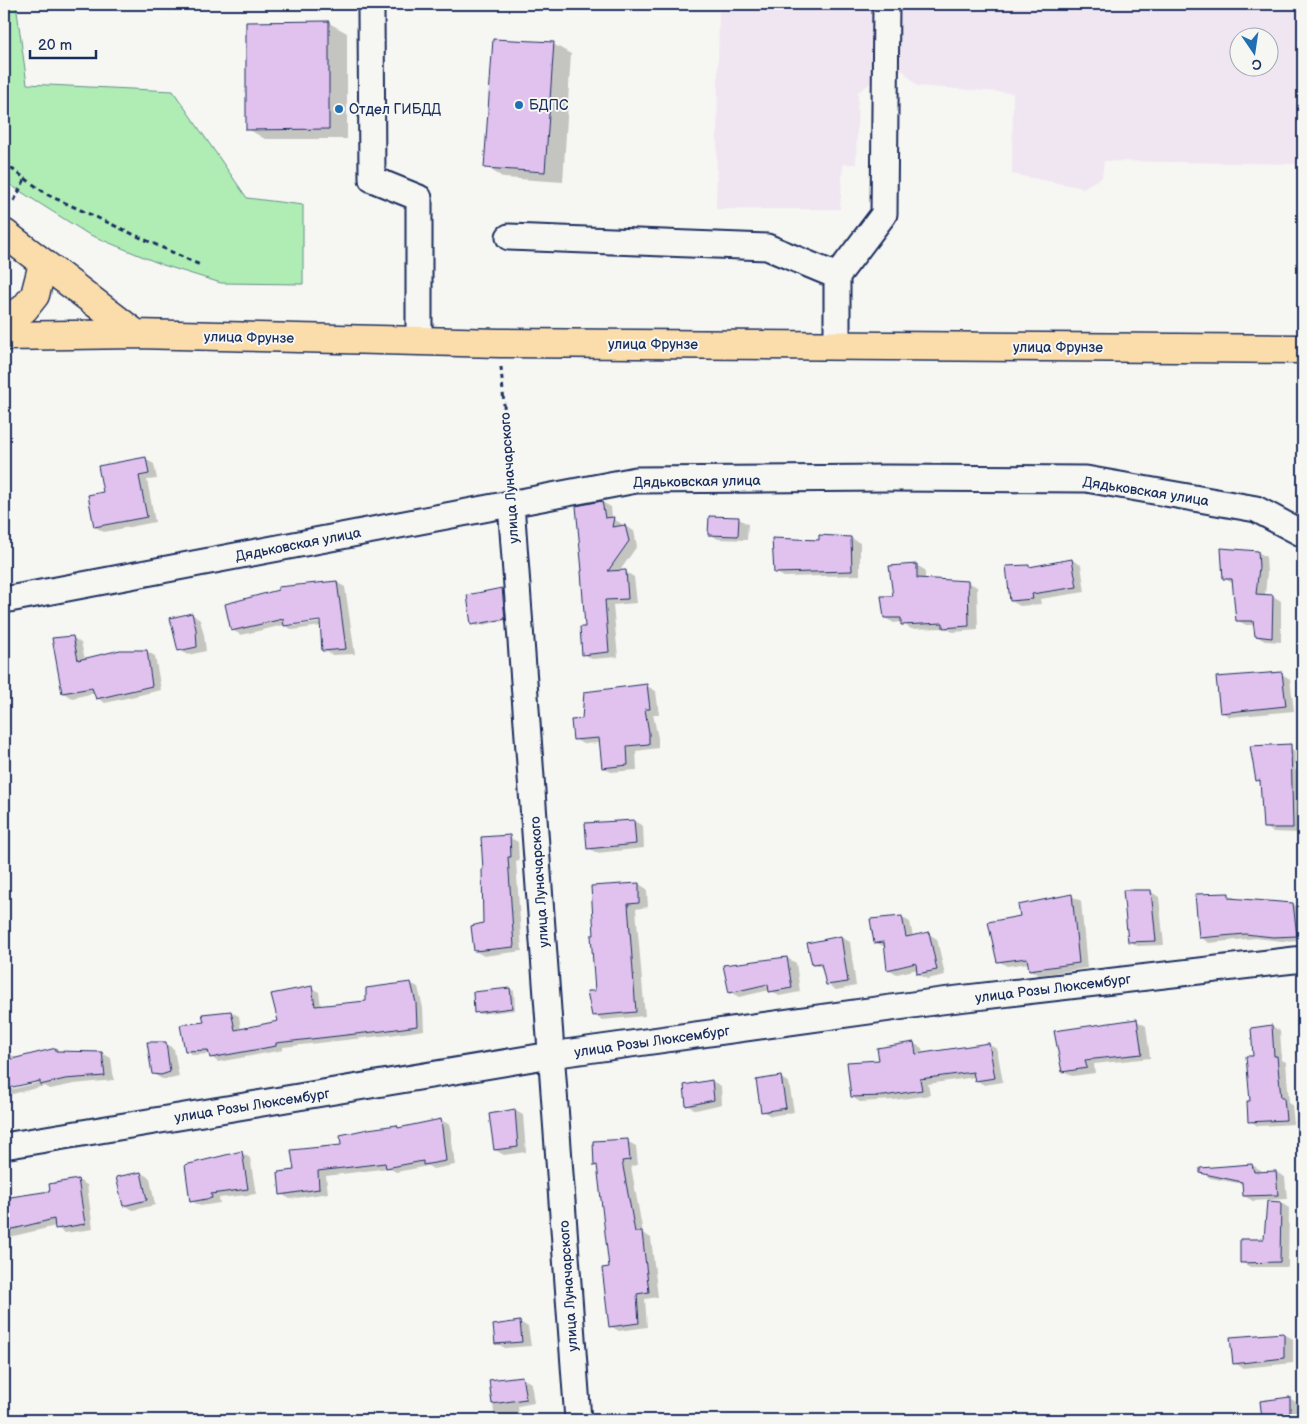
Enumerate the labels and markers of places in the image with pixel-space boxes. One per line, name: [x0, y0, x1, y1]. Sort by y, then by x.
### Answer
place label: БДПС: [529, 97, 569, 114]
marker: БДПС: [513, 99, 525, 111]
place label: Отдел ГИБДД: [349, 101, 441, 118]
marker: Отдел ГИБДД: [333, 103, 345, 115]

